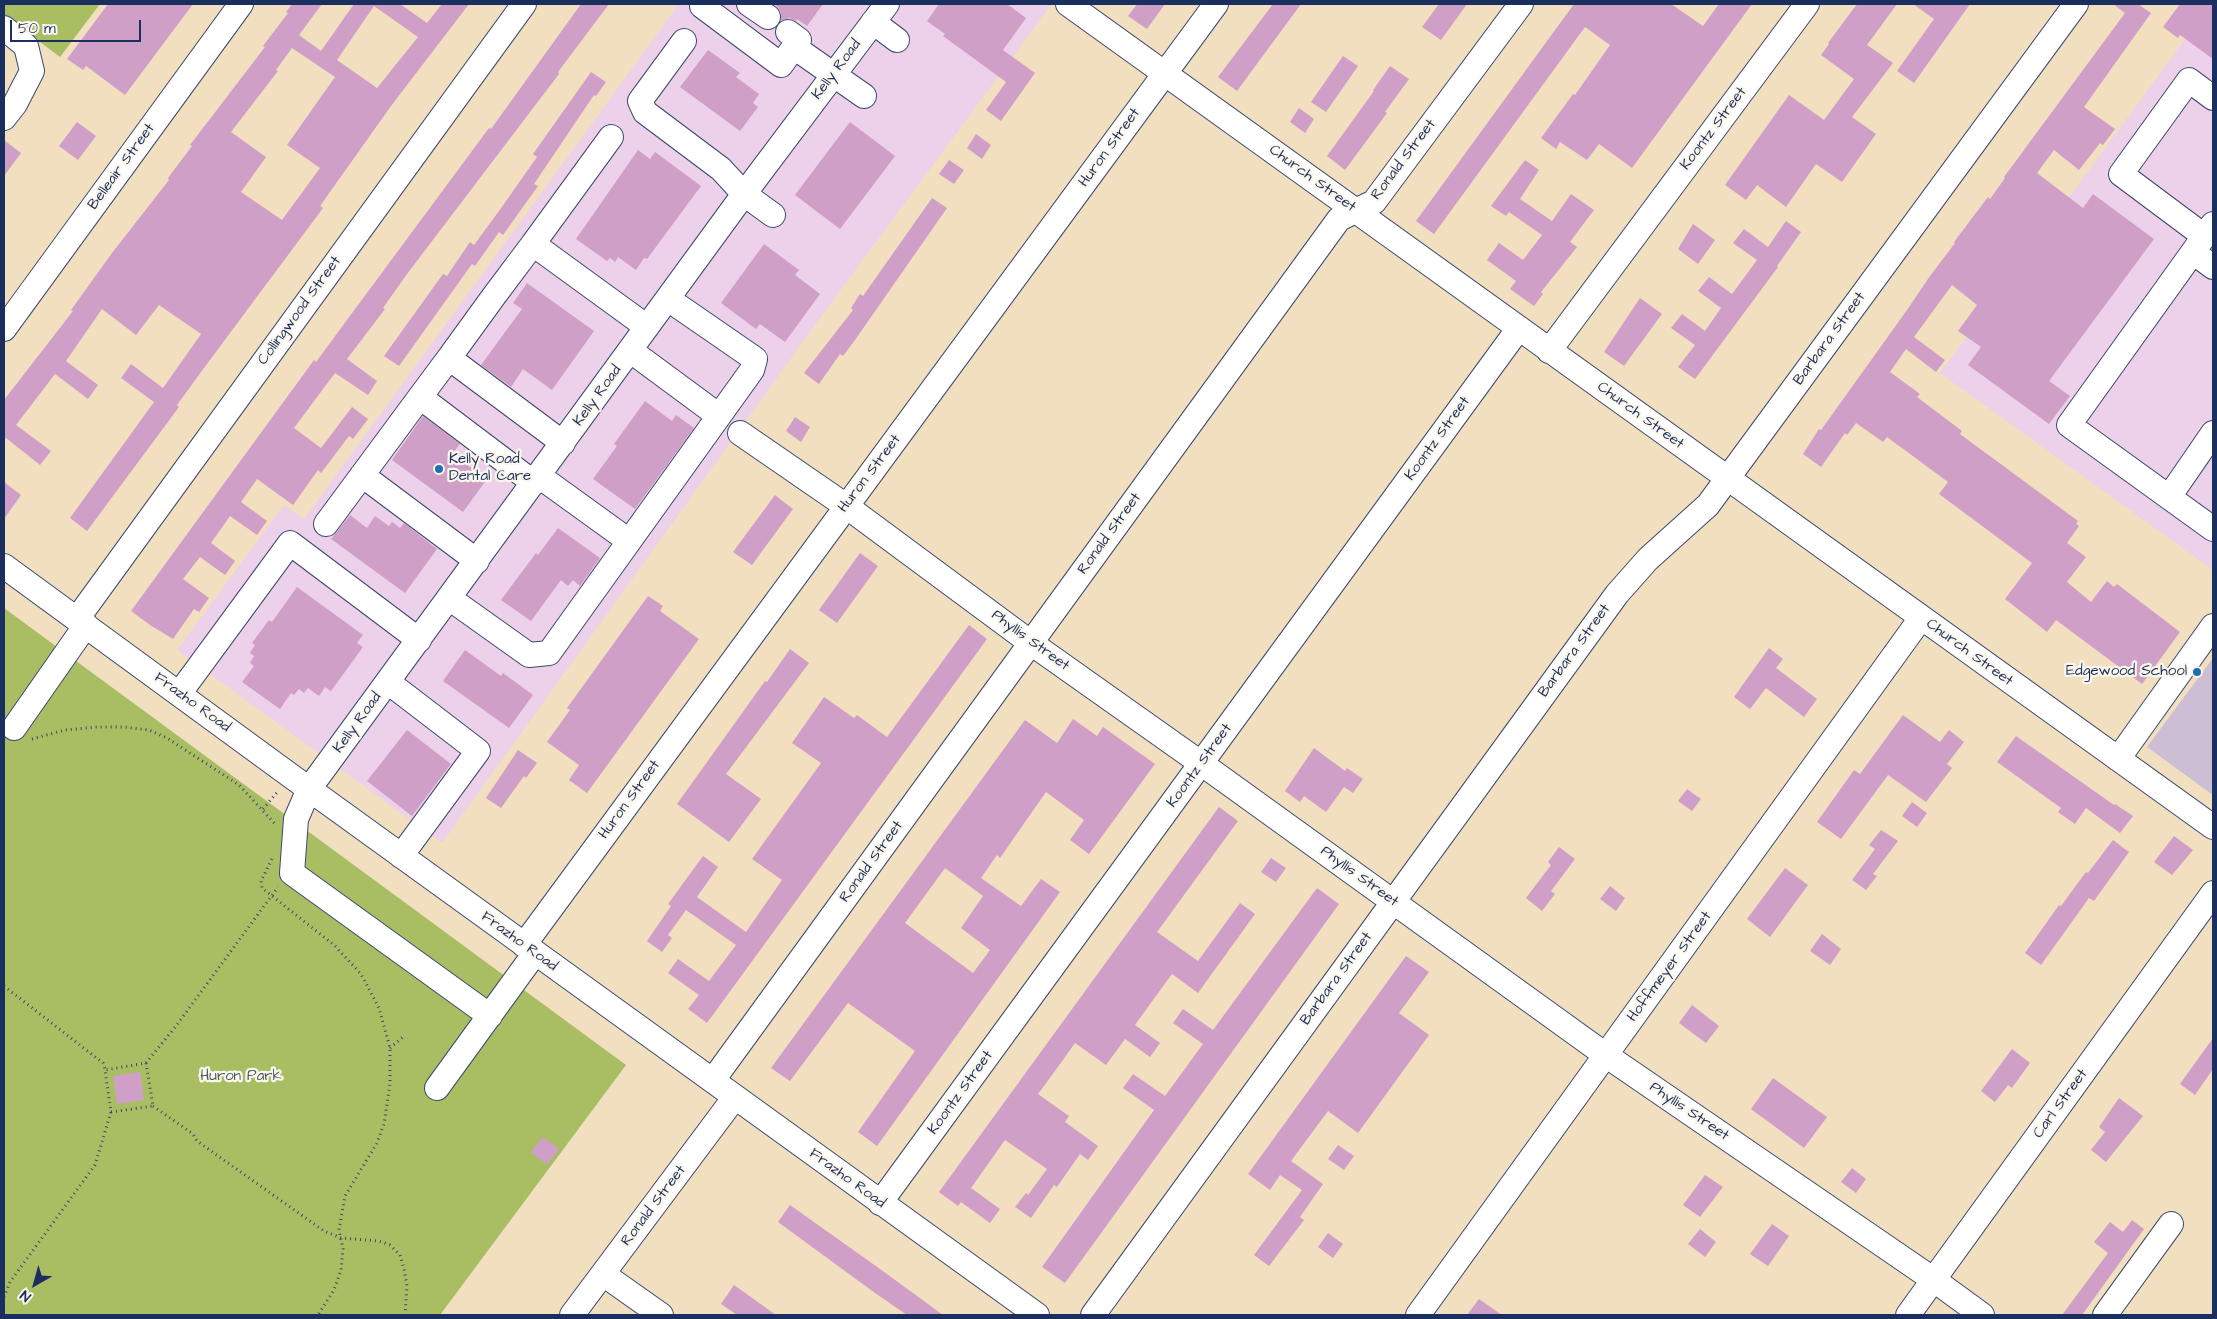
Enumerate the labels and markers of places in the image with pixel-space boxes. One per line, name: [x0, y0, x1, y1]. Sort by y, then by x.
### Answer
place label: Kelly Road Dental Care: [449, 451, 531, 486]
marker: Kelly Road Dental Care: [433, 463, 445, 475]
place label: Edgewood School: [2066, 663, 2187, 681]
marker: Edgewood School: [2191, 666, 2203, 678]

